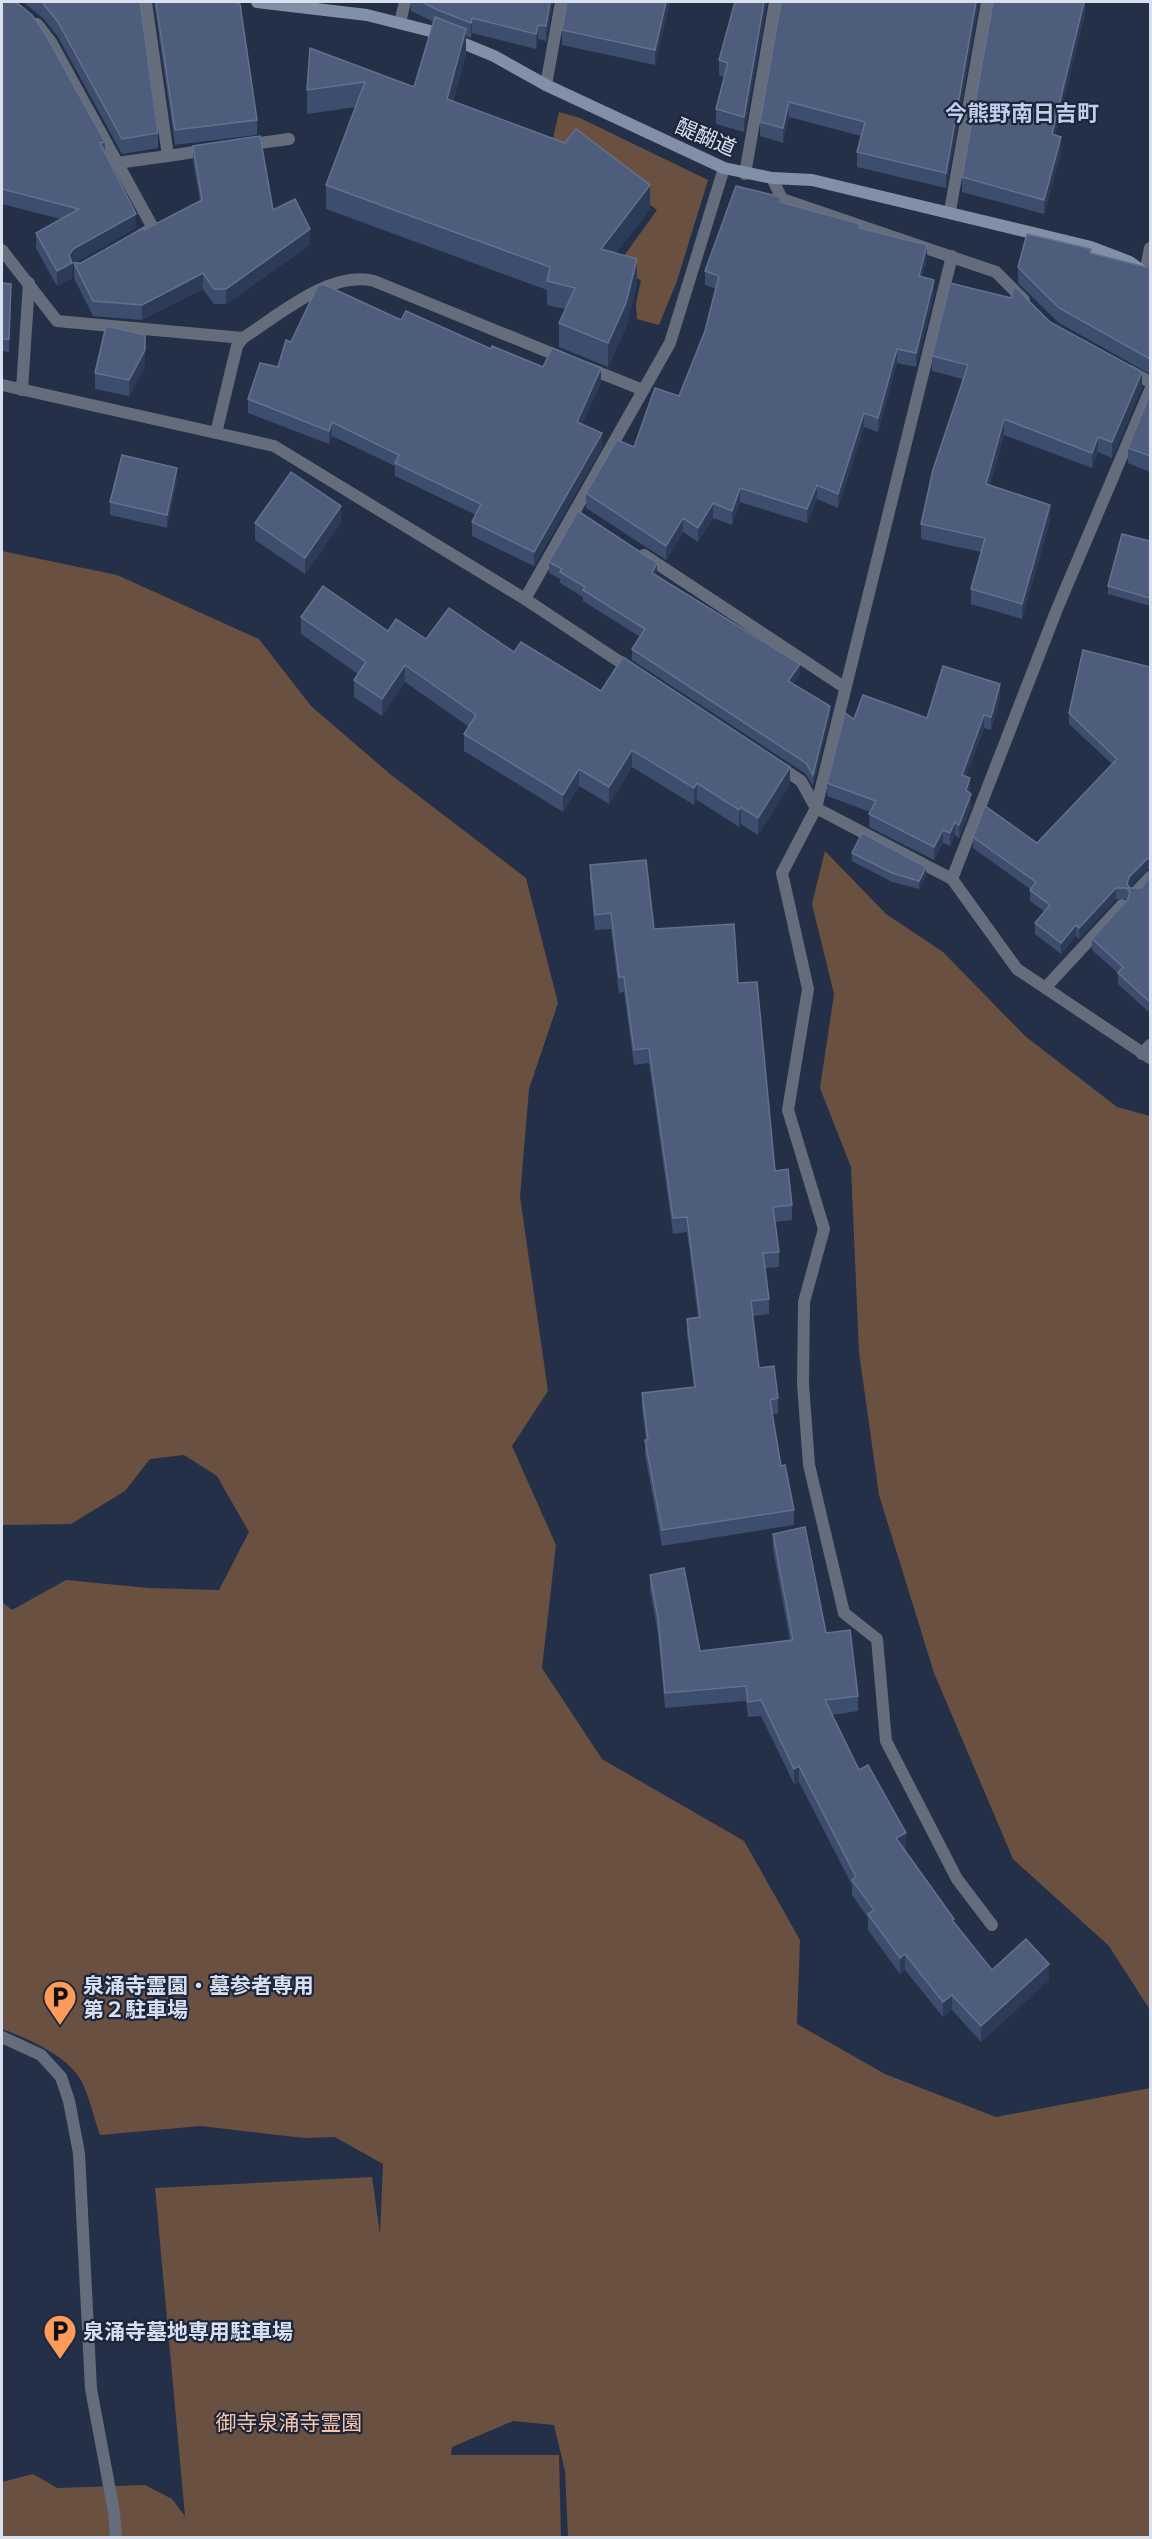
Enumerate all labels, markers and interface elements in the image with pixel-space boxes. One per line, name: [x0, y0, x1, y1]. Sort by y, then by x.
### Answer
district label: 今熊野南日吉町: [945, 100, 1099, 127]
street label: 醍醐道: [672, 113, 740, 161]
place label: 泉涌寺霊園・墓参者専用 第２駐車場: [83, 1973, 314, 2022]
parking icon: 泉涌寺霊園・墓参者専用 第２駐車場: [42, 1979, 78, 2026]
parking icon: 泉涌寺墓地専用駐車場: [42, 2313, 78, 2360]
place label: 泉涌寺墓地専用駐車場: [83, 2319, 293, 2344]
park label: 御寺泉涌寺霊園: [216, 2410, 363, 2435]

